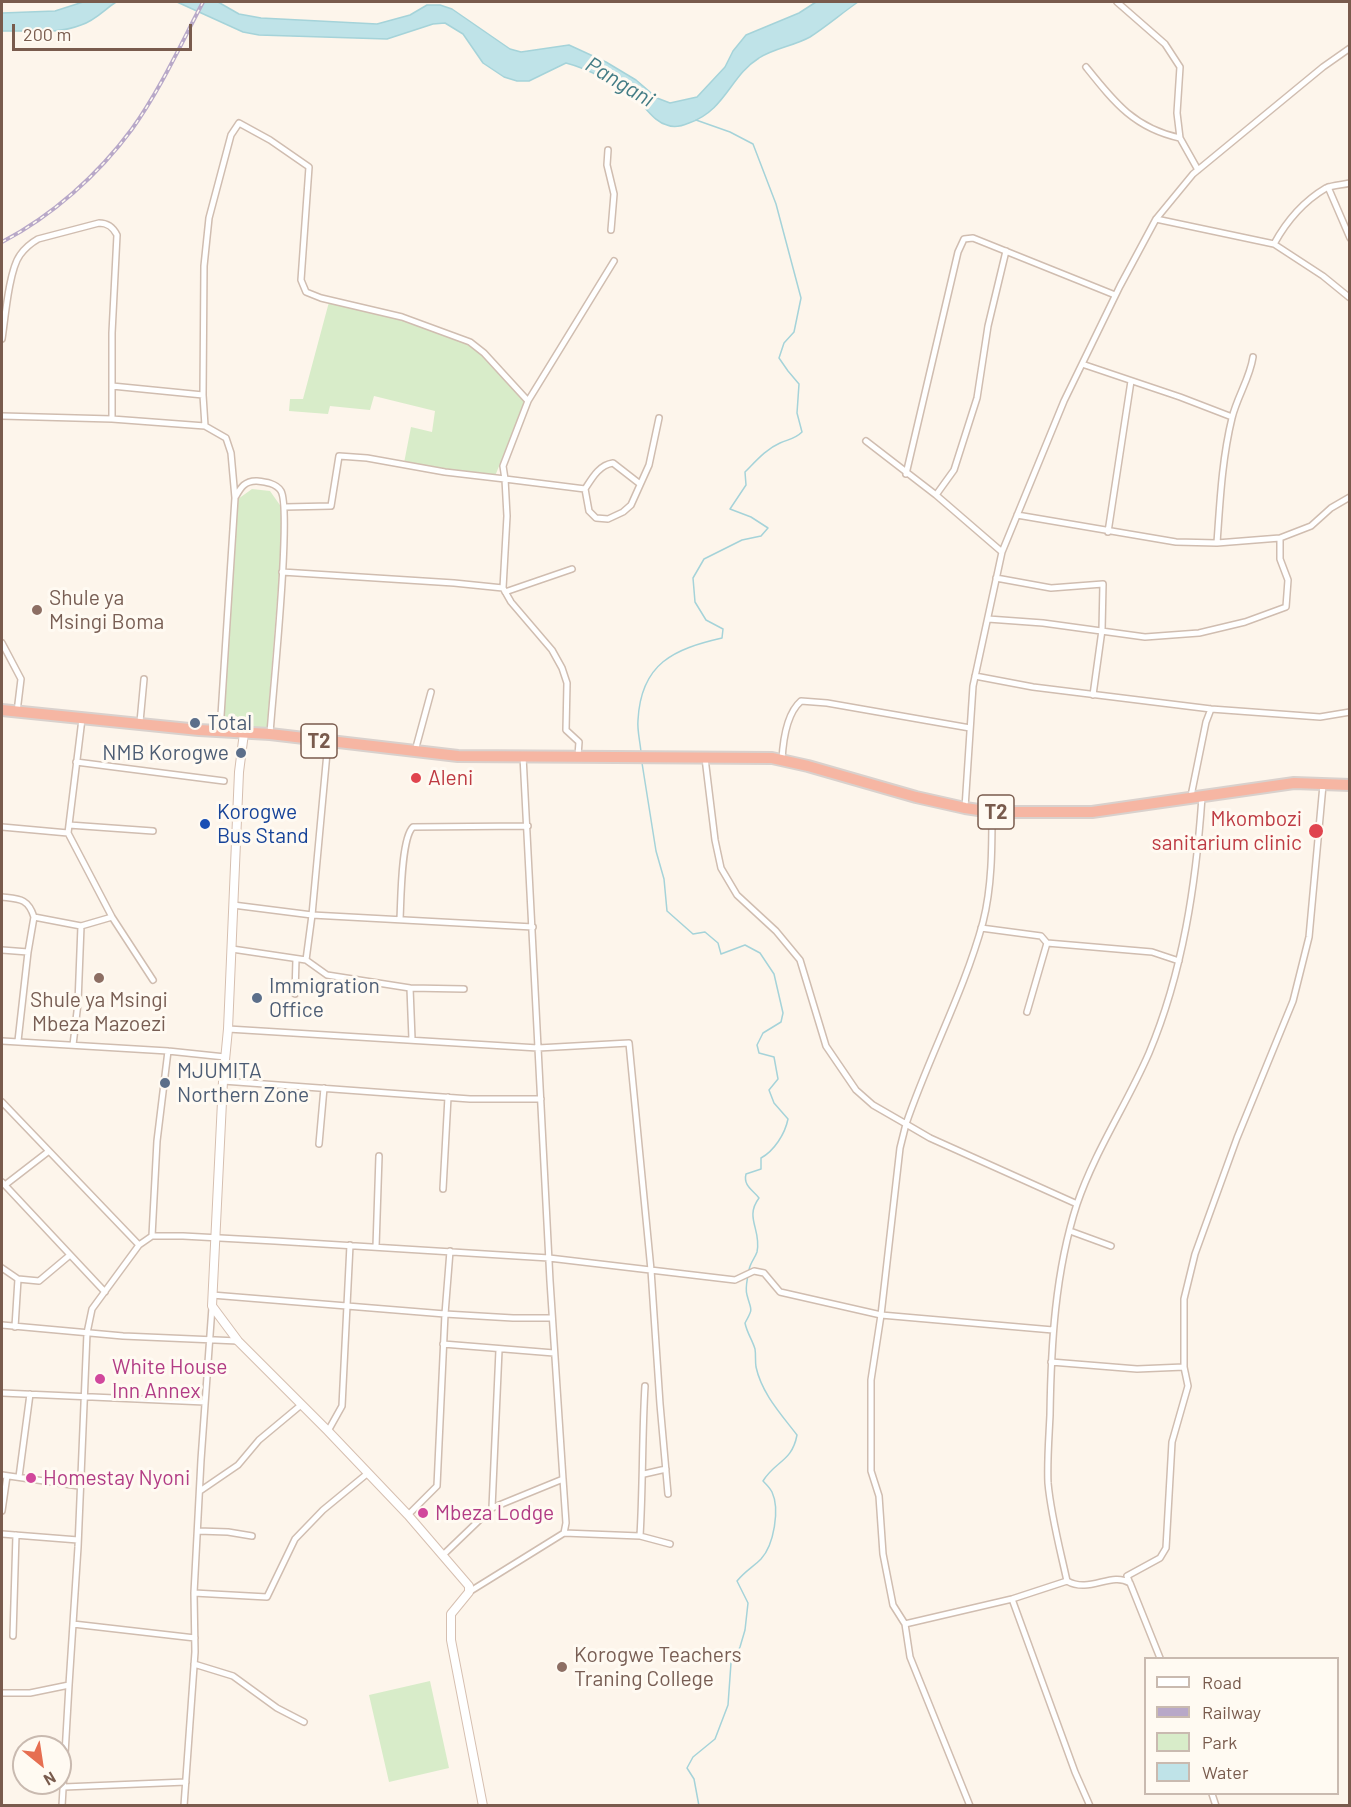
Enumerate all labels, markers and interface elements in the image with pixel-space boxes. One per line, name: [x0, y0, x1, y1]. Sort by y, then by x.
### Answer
scale bar: [15, 12, 195, 50]
text: 200 m: [23, 23, 71, 45]
water label: Pangani: [581, 51, 659, 113]
place label: Shule ya Msingi Boma: [49, 585, 164, 635]
marker: Shule ya Msingi Boma: [30, 603, 44, 617]
place label: Total: [207, 710, 252, 736]
marker: Total: [188, 716, 202, 730]
road number: T2: [301, 724, 337, 758]
place label: NMB Korogwe: [102, 740, 229, 766]
marker: NMB Korogwe: [234, 746, 248, 760]
place label: Aleni: [428, 765, 473, 791]
marker: Aleni: [409, 771, 423, 785]
road number: T2: [978, 795, 1014, 829]
place label: Korogwe Bus Stand: [217, 799, 309, 849]
place label: Mkombozi sanitarium clinic: [1152, 806, 1302, 856]
marker: Korogwe Bus Stand: [198, 817, 212, 831]
marker: Mkombozi sanitarium clinic: [1307, 822, 1325, 840]
marker: Shule ya Msingi Mbeza Mazoezi: [92, 971, 106, 985]
place label: Immigration Office: [269, 973, 380, 1023]
place label: Shule ya Msingi Mbeza Mazoezi: [30, 987, 168, 1037]
marker: Immigration Office: [250, 991, 264, 1005]
place label: MJUMITA Northern Zone: [177, 1058, 309, 1108]
marker: MJUMITA Northern Zone: [158, 1076, 172, 1090]
place label: White House Inn Annex: [112, 1354, 228, 1404]
marker: White House Inn Annex: [93, 1372, 107, 1386]
place label: Homestay Nyoni: [43, 1465, 190, 1491]
marker: Homestay Nyoni: [24, 1471, 38, 1485]
place label: Mbeza Lodge: [435, 1500, 554, 1526]
marker: Mbeza Lodge: [416, 1506, 430, 1520]
place label: Korogwe Teachers Traning College: [574, 1642, 742, 1692]
legend: [1144, 1657, 1339, 1795]
marker: Korogwe Teachers Traning College: [555, 1660, 569, 1674]
text: Road: [1202, 1671, 1242, 1693]
text: Railway: [1202, 1701, 1261, 1723]
text: Park: [1202, 1731, 1237, 1753]
north arrow: [12, 1735, 72, 1795]
text: Water: [1202, 1761, 1249, 1783]
text: N: [41, 1768, 60, 1790]

